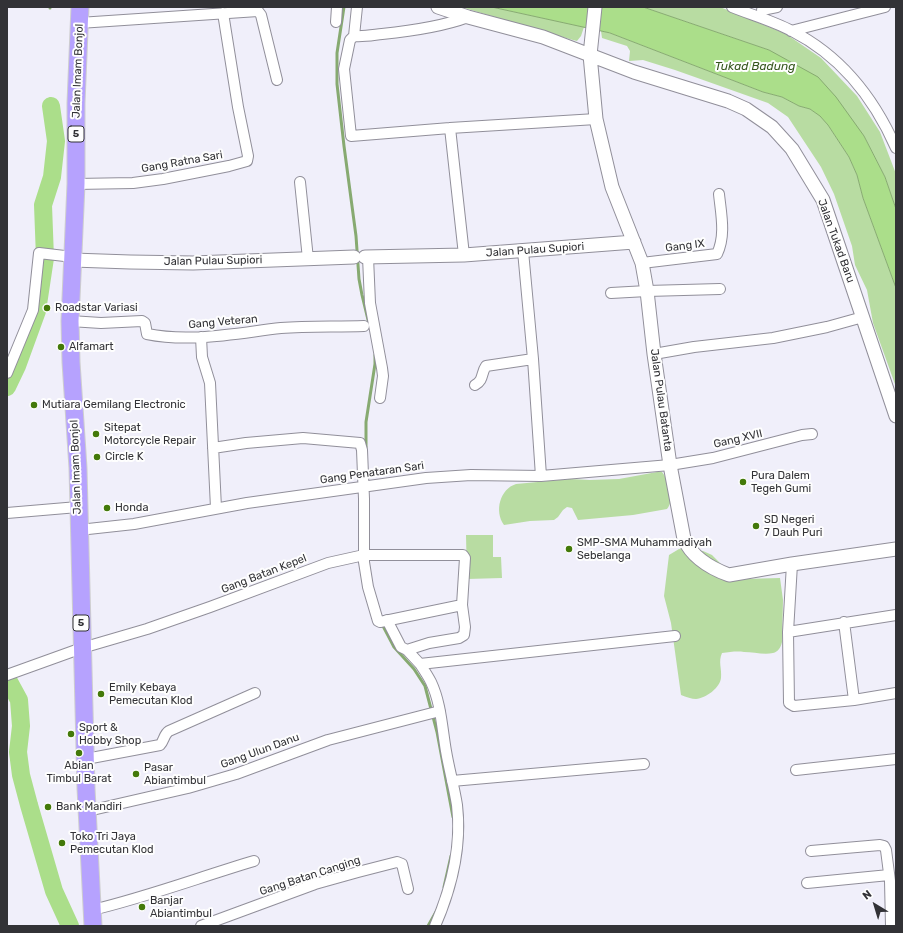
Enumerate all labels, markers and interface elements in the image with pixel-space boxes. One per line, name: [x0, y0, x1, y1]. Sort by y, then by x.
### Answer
street label: Jalan Imam Bonjol: [70, 24, 86, 118]
water label: Tukad Badung: [715, 60, 795, 74]
road number: 5: [68, 126, 84, 142]
street label: Gang Ratna Sari: [140, 148, 224, 176]
street label: Jalan Tukad Baru: [815, 197, 857, 285]
street label: Gang IX: [665, 237, 705, 255]
street label: Jalan Pulau Supiori: [485, 240, 585, 260]
street label: Jalan Pulau Supiori: [164, 254, 262, 268]
place label: Roadstar Variasi: [55, 301, 138, 315]
marker: Roadstar Variasi: [42, 303, 52, 313]
street label: Gang Veteran: [188, 312, 258, 332]
place label: Alfamart: [69, 340, 114, 354]
marker: Alfamart: [56, 342, 66, 352]
street label: Jalan Pulau Batanta: [647, 348, 675, 452]
place label: Mutiara Gemilang Electronic: [42, 398, 186, 412]
marker: Mutiara Gemilang Electronic: [29, 400, 39, 410]
street label: Jalan Imam Bonjol: [68, 420, 84, 514]
place label: Sitepat Motorcycle Repair: [104, 421, 196, 447]
street label: Gang XVII: [712, 427, 764, 451]
marker: Sitepat Motorcycle Repair: [91, 429, 101, 439]
place label: Circle K: [105, 450, 143, 464]
marker: Circle K: [92, 452, 102, 462]
street label: Gang Penataran Sari: [319, 459, 425, 487]
place label: Pura Dalem Tegeh Gumi: [751, 469, 811, 495]
marker: Pura Dalem Tegeh Gumi: [738, 477, 748, 487]
place label: Honda: [115, 501, 148, 515]
marker: Honda: [102, 503, 112, 513]
place label: SD Negeri 7 Dauh Puri: [764, 513, 823, 539]
marker: SD Negeri 7 Dauh Puri: [751, 521, 761, 531]
place label: SMP-SMA Muhammadiyah Sebelanga: [577, 536, 712, 562]
marker: SMP-SMA Muhammadiyah Sebelanga: [564, 544, 574, 554]
street label: Gang Batan Kepel: [219, 552, 309, 596]
road number: 5: [73, 615, 89, 631]
place label: Emily Kebaya Pemecutan Klod: [109, 681, 193, 707]
marker: Emily Kebaya Pemecutan Klod: [96, 689, 106, 699]
place label: Sport & Hobby Shop: [79, 721, 141, 747]
marker: Sport & Hobby Shop: [66, 729, 76, 739]
street label: Gang Ulun Danu: [219, 731, 301, 771]
marker: Abian Timbul Barat: [74, 748, 84, 758]
place label: Abian Timbul Barat: [46, 759, 112, 785]
place label: Pasar Abiantimbul: [144, 761, 206, 787]
marker: Pasar Abiantimbul: [131, 769, 141, 779]
place label: Bank Mandiri: [56, 800, 122, 814]
marker: Bank Mandiri: [43, 802, 53, 812]
place label: Toko Tri Jaya Pemecutan Klod: [70, 830, 154, 856]
marker: Toko Tri Jaya Pemecutan Klod: [57, 838, 67, 848]
street label: Gang Batan Canging: [258, 853, 362, 899]
north arrow: [855, 885, 895, 925]
text: N: [860, 888, 874, 903]
place label: Banjar Abiantimbul: [150, 894, 212, 920]
marker: Banjar Abiantimbul: [137, 902, 147, 912]

